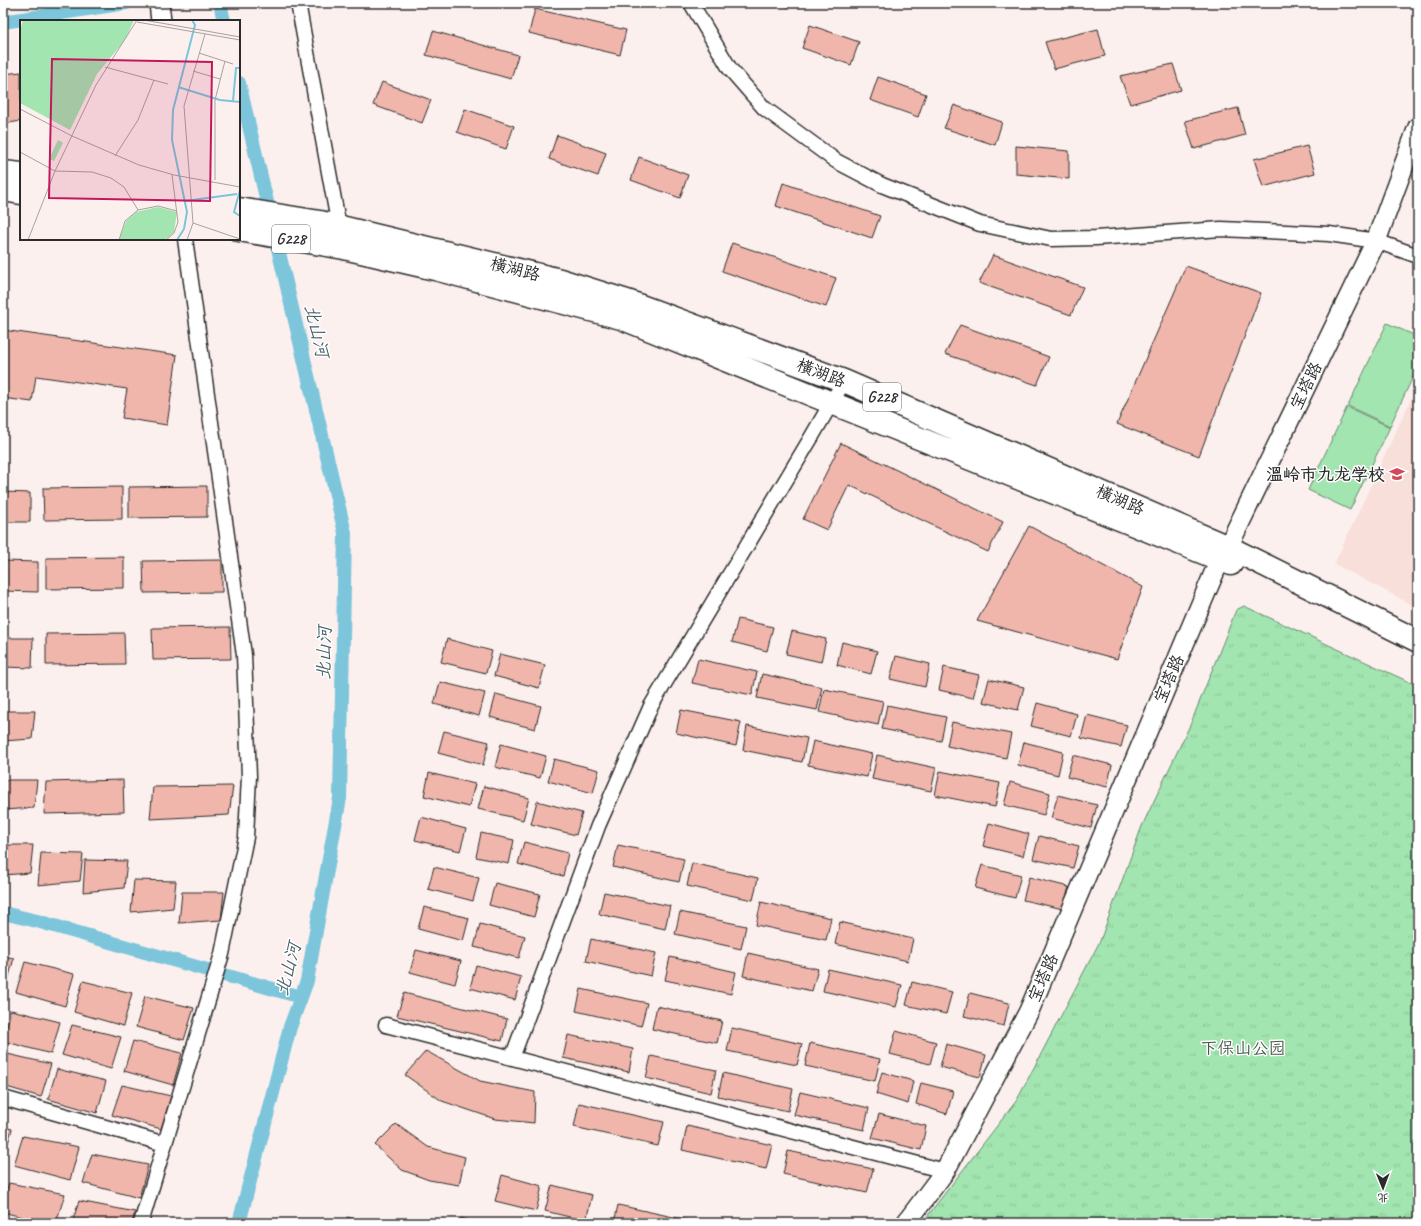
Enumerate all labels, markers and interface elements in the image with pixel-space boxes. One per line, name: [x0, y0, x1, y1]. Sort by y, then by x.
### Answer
inset map: [20, 20, 240, 240]
road number: G228: [272, 225, 310, 253]
street label: 横湖路: [488, 253, 542, 285]
water label: 北山河: [300, 302, 334, 363]
street label: 横湖路: [793, 354, 849, 392]
street label: 宝塔路: [1285, 358, 1327, 414]
road number: G228: [863, 383, 901, 411]
place label: 温岭市九龙学校: [1266, 464, 1385, 485]
school or university icon: 温岭市九龙学校: [1388, 465, 1406, 483]
street label: 横湖路: [1092, 480, 1148, 520]
water label: 北山河: [313, 623, 336, 680]
street label: 宝塔路: [1149, 651, 1189, 707]
water label: 北山河: [270, 937, 306, 998]
street label: 宝塔路: [1023, 950, 1063, 1006]
park label: 下保山公园: [1201, 1038, 1286, 1059]
north arrow: [1363, 1168, 1403, 1208]
text: 北: [1378, 1191, 1389, 1205]

